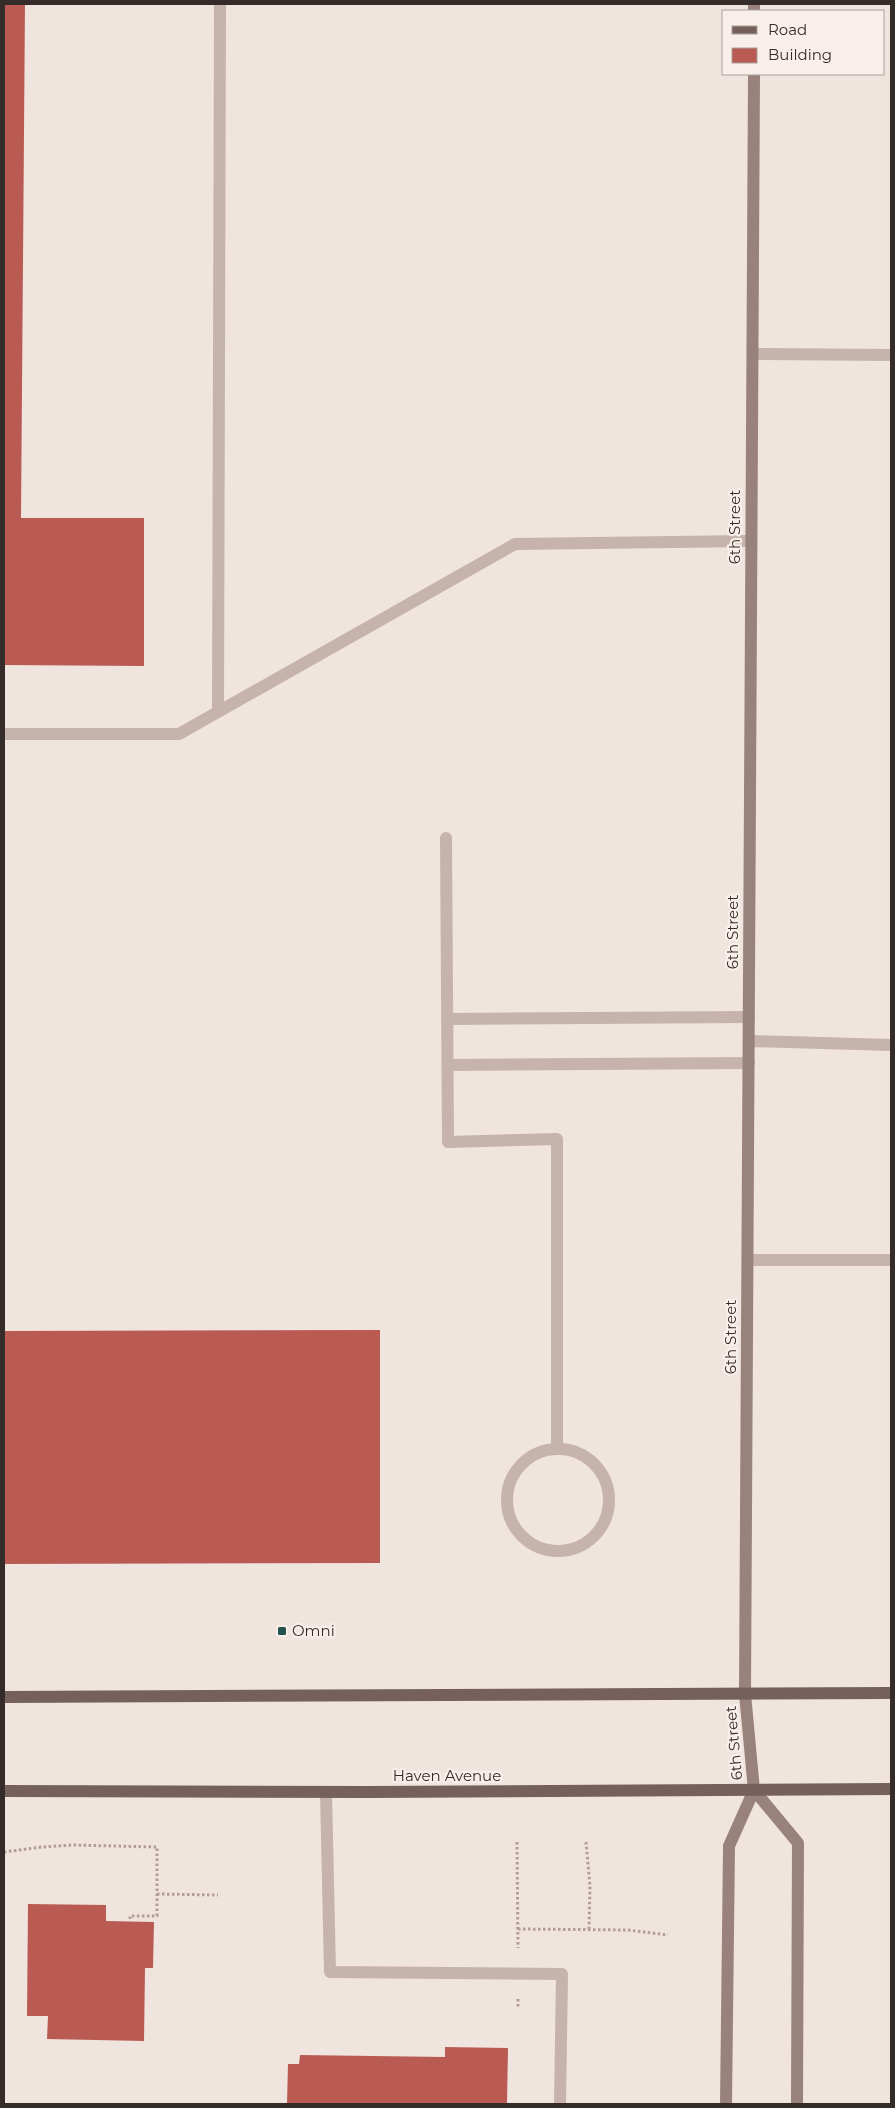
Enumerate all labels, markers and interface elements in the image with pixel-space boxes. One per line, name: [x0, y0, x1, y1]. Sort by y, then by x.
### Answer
legend: [722, 10, 885, 75]
text: Road: [768, 20, 807, 39]
text: Building: [768, 45, 832, 64]
street label: 6th Street: [725, 490, 744, 564]
street label: 6th Street: [723, 895, 742, 969]
street label: 6th Street: [721, 1300, 740, 1374]
place label: Omni: [292, 1621, 335, 1640]
marker: Omni: [276, 1625, 288, 1637]
street label: 6th Street: [721, 1705, 746, 1781]
street label: Haven Avenue: [393, 1766, 501, 1785]

